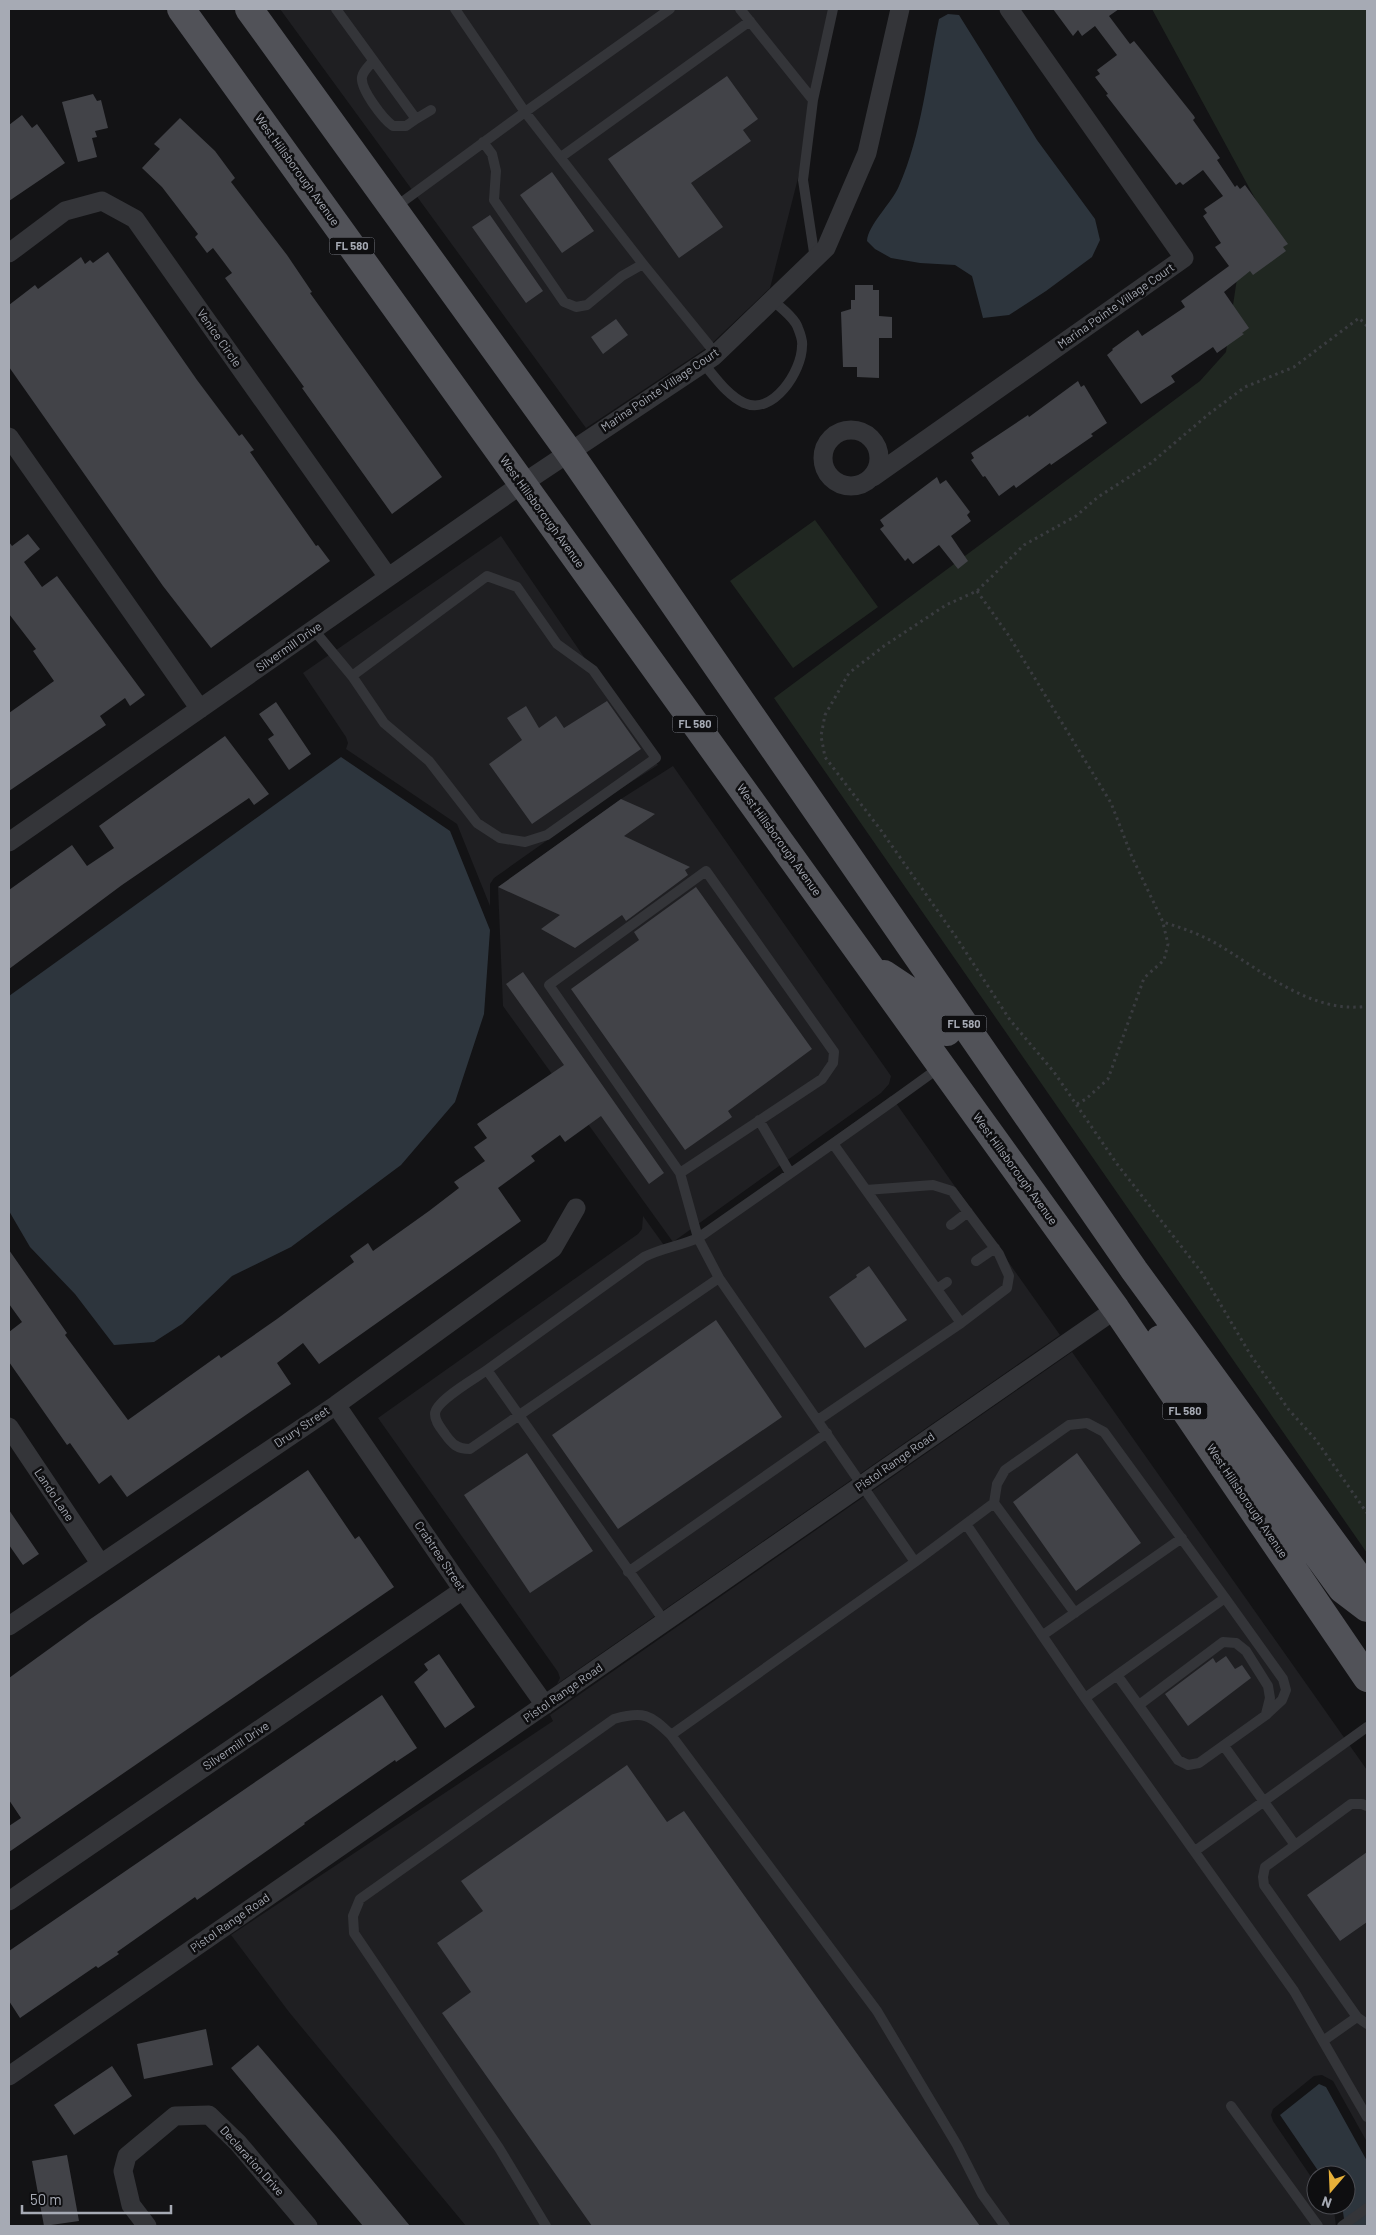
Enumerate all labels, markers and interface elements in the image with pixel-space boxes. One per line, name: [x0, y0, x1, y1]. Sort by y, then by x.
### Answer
street label: West Hillsborough Avenue: [253, 111, 343, 228]
road number: FL 580: [330, 238, 374, 255]
street label: Marina Pointe Village Court: [1054, 260, 1176, 351]
street label: Venice Circle: [195, 306, 245, 369]
street label: Marina Pointe Village Court: [598, 344, 721, 434]
street label: West Hillsborough Avenue: [498, 453, 588, 570]
street label: Silvermill Drive: [253, 618, 324, 674]
road number: FL 580: [672, 716, 718, 732]
street label: West Hillsborough Avenue: [735, 781, 825, 898]
road number: FL 580: [942, 1016, 986, 1032]
street label: West Hillsborough Avenue: [971, 1110, 1061, 1227]
road number: FL 580: [1162, 1402, 1208, 1420]
street label: Drury Street: [271, 1403, 332, 1450]
street label: Pistol Range Road: [852, 1429, 937, 1494]
street label: West Hillsborough Avenue: [1204, 1441, 1291, 1560]
street label: Lando Lane: [32, 1465, 78, 1523]
street label: Crabtree Street: [412, 1518, 469, 1593]
street label: Pistol Range Road: [520, 1660, 605, 1725]
street label: Silvermill Drive: [200, 1718, 271, 1772]
street label: Pistol Range Road: [187, 1890, 272, 1955]
street label: Declaration Drive: [218, 2123, 288, 2198]
north arrow: [1306, 2165, 1356, 2215]
scale bar: [22, 2182, 171, 2214]
text: 50 m: [30, 2190, 62, 2208]
text: N: [1319, 2193, 1334, 2212]

